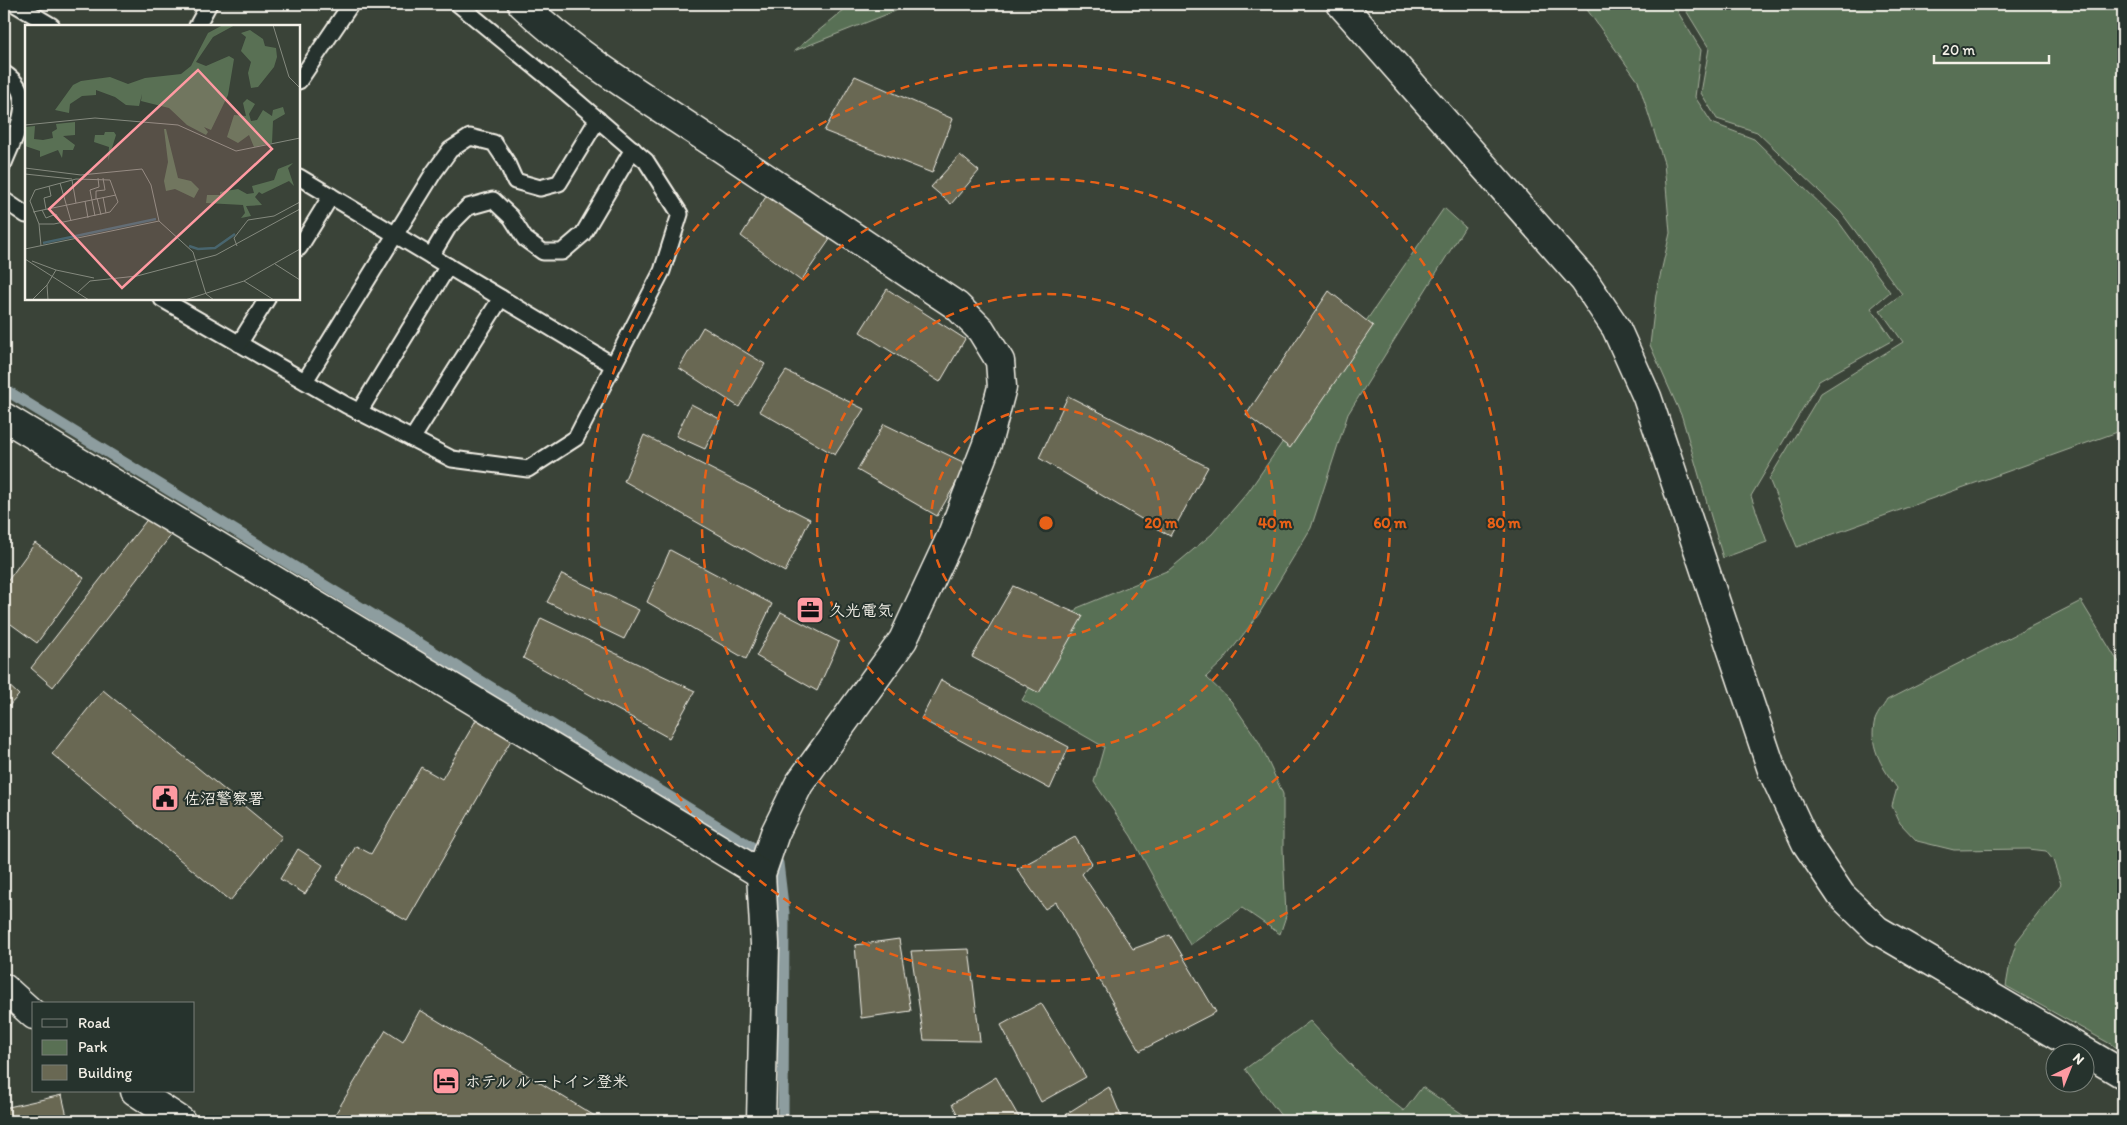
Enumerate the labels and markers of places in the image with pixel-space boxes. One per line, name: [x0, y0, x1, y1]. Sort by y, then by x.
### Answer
centre of rings: [1037, 514, 1055, 532]
office icon: 久光電気: [795, 595, 825, 625]
place label: 久光電気: [829, 601, 893, 620]
public building icon: 佐沼警察署: [150, 783, 180, 813]
place label: 佐沼警察署: [184, 789, 264, 808]
hotel icon: ホテル ルートイン登米: [431, 1066, 461, 1096]
place label: ホテル ルートイン登米: [465, 1072, 628, 1091]

